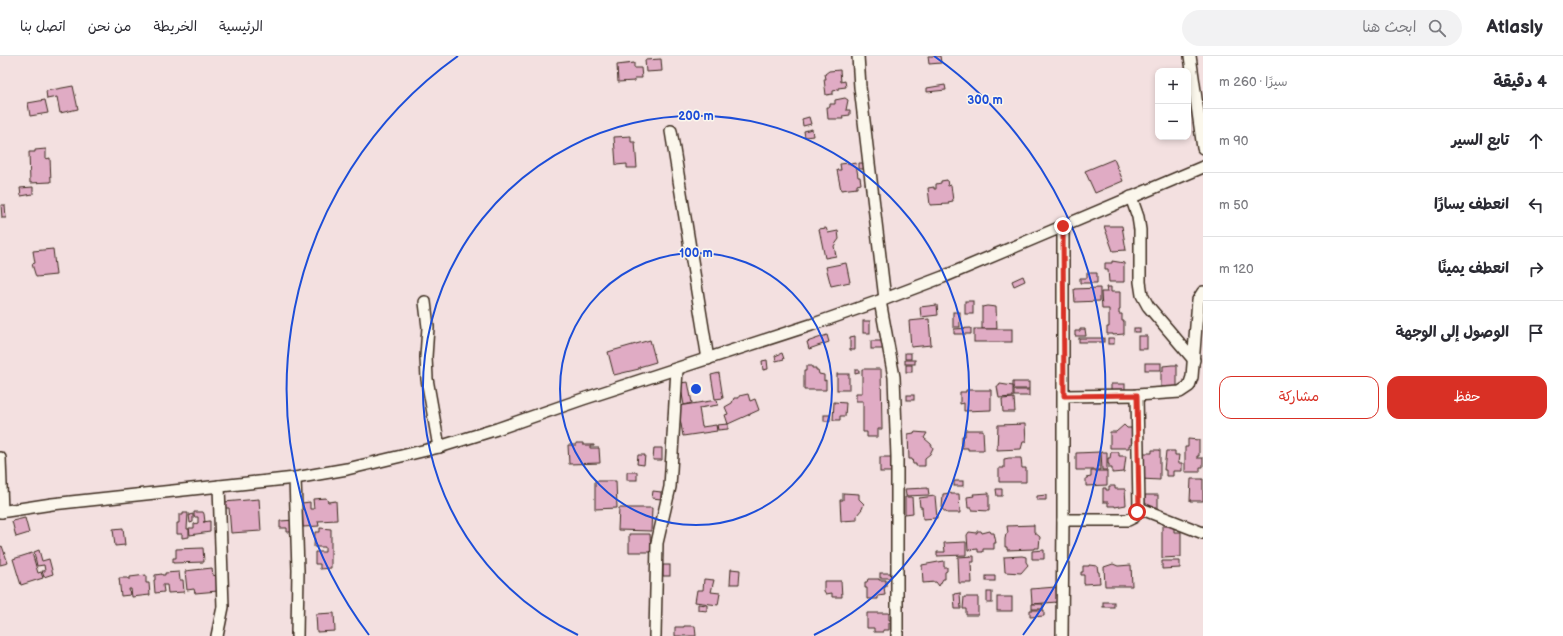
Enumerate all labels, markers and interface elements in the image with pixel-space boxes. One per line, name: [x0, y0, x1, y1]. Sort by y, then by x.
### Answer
search box: [1182, 10, 1462, 46]
text: Atlasly: [1486, 16, 1543, 39]
icon: search: [1426, 17, 1448, 39]
text: اتصل بنا: [20, 18, 66, 35]
text: من نحن: [88, 18, 131, 35]
text: الخريطة: [153, 18, 197, 35]
text: الرئيسية: [219, 18, 263, 35]
text: ابحث هنا: [1362, 18, 1416, 37]
map controls: [1155, 68, 1191, 140]
button: +: [1155, 68, 1191, 104]
text: 4 دقيقة: [1493, 72, 1547, 92]
text: سيرًا · 260 m: [1219, 74, 1288, 90]
text: 300 m: [967, 93, 1003, 108]
button: −: [1155, 104, 1191, 140]
text: 200 m: [678, 109, 714, 124]
icon: ahead: [1525, 130, 1547, 152]
text: تابع السير: [1451, 131, 1509, 150]
text: 90 m: [1219, 133, 1248, 149]
icon: left: [1525, 194, 1547, 216]
text: انعطف يسارًا: [1434, 195, 1509, 214]
text: 50 m: [1219, 197, 1248, 213]
route end: [1054, 217, 1072, 235]
text: 100 m: [679, 246, 713, 261]
icon: right: [1525, 258, 1547, 280]
text: انعطف يمينًا: [1438, 259, 1509, 278]
text: 120 m: [1219, 261, 1254, 277]
icon: arrive: [1525, 322, 1547, 344]
text: الوصول إلى الوجهة: [1395, 323, 1509, 342]
button: مشاركة: [1219, 376, 1379, 419]
button: حفظ: [1387, 376, 1547, 419]
centre of rings: [689, 382, 703, 396]
route start: [1128, 503, 1146, 521]

